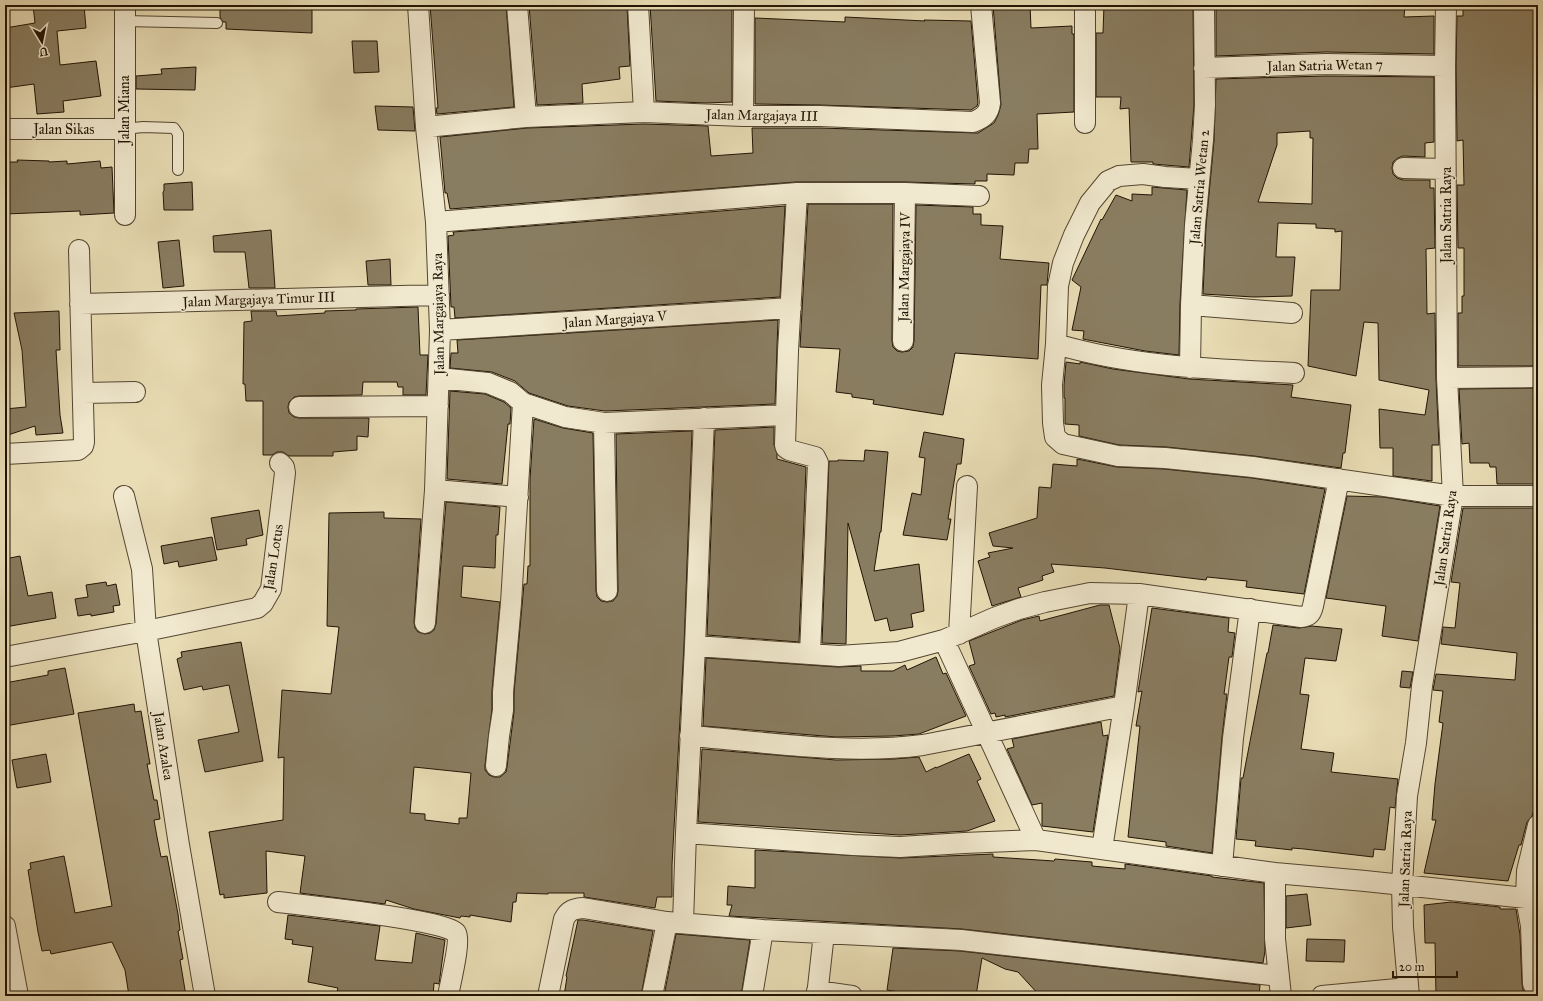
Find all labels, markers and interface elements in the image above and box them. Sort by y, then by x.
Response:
north arrow [22,22,62,62]
text: U [38,44,49,59]
street label: Jalan Satria Wetan 7 [1265,56,1383,76]
street label: Jalan Miana [116,75,134,147]
street label: Jalan Margajaya III [704,106,818,126]
street label: Jalan Sikas [32,121,94,139]
street label: Jalan Satria Wetan 2 [1186,129,1214,247]
street label: Jalan Satria Raya [1438,167,1456,265]
street label: Jalan Margajaya IV [895,211,915,324]
street label: Jalan Margajaya Raya [429,253,449,377]
street label: Jalan Margajaya Timur III [180,288,336,312]
street label: Jalan Margajaya V [561,307,669,333]
street label: Jalan Satria Raya [1430,489,1462,589]
street label: Jalan Lotus [260,523,288,593]
street label: Jalan Azalea [148,709,177,782]
street label: Jalan Satria Raya [1395,810,1417,910]
scale bar [1393,953,1457,979]
text: 20 m [1399,960,1425,974]

